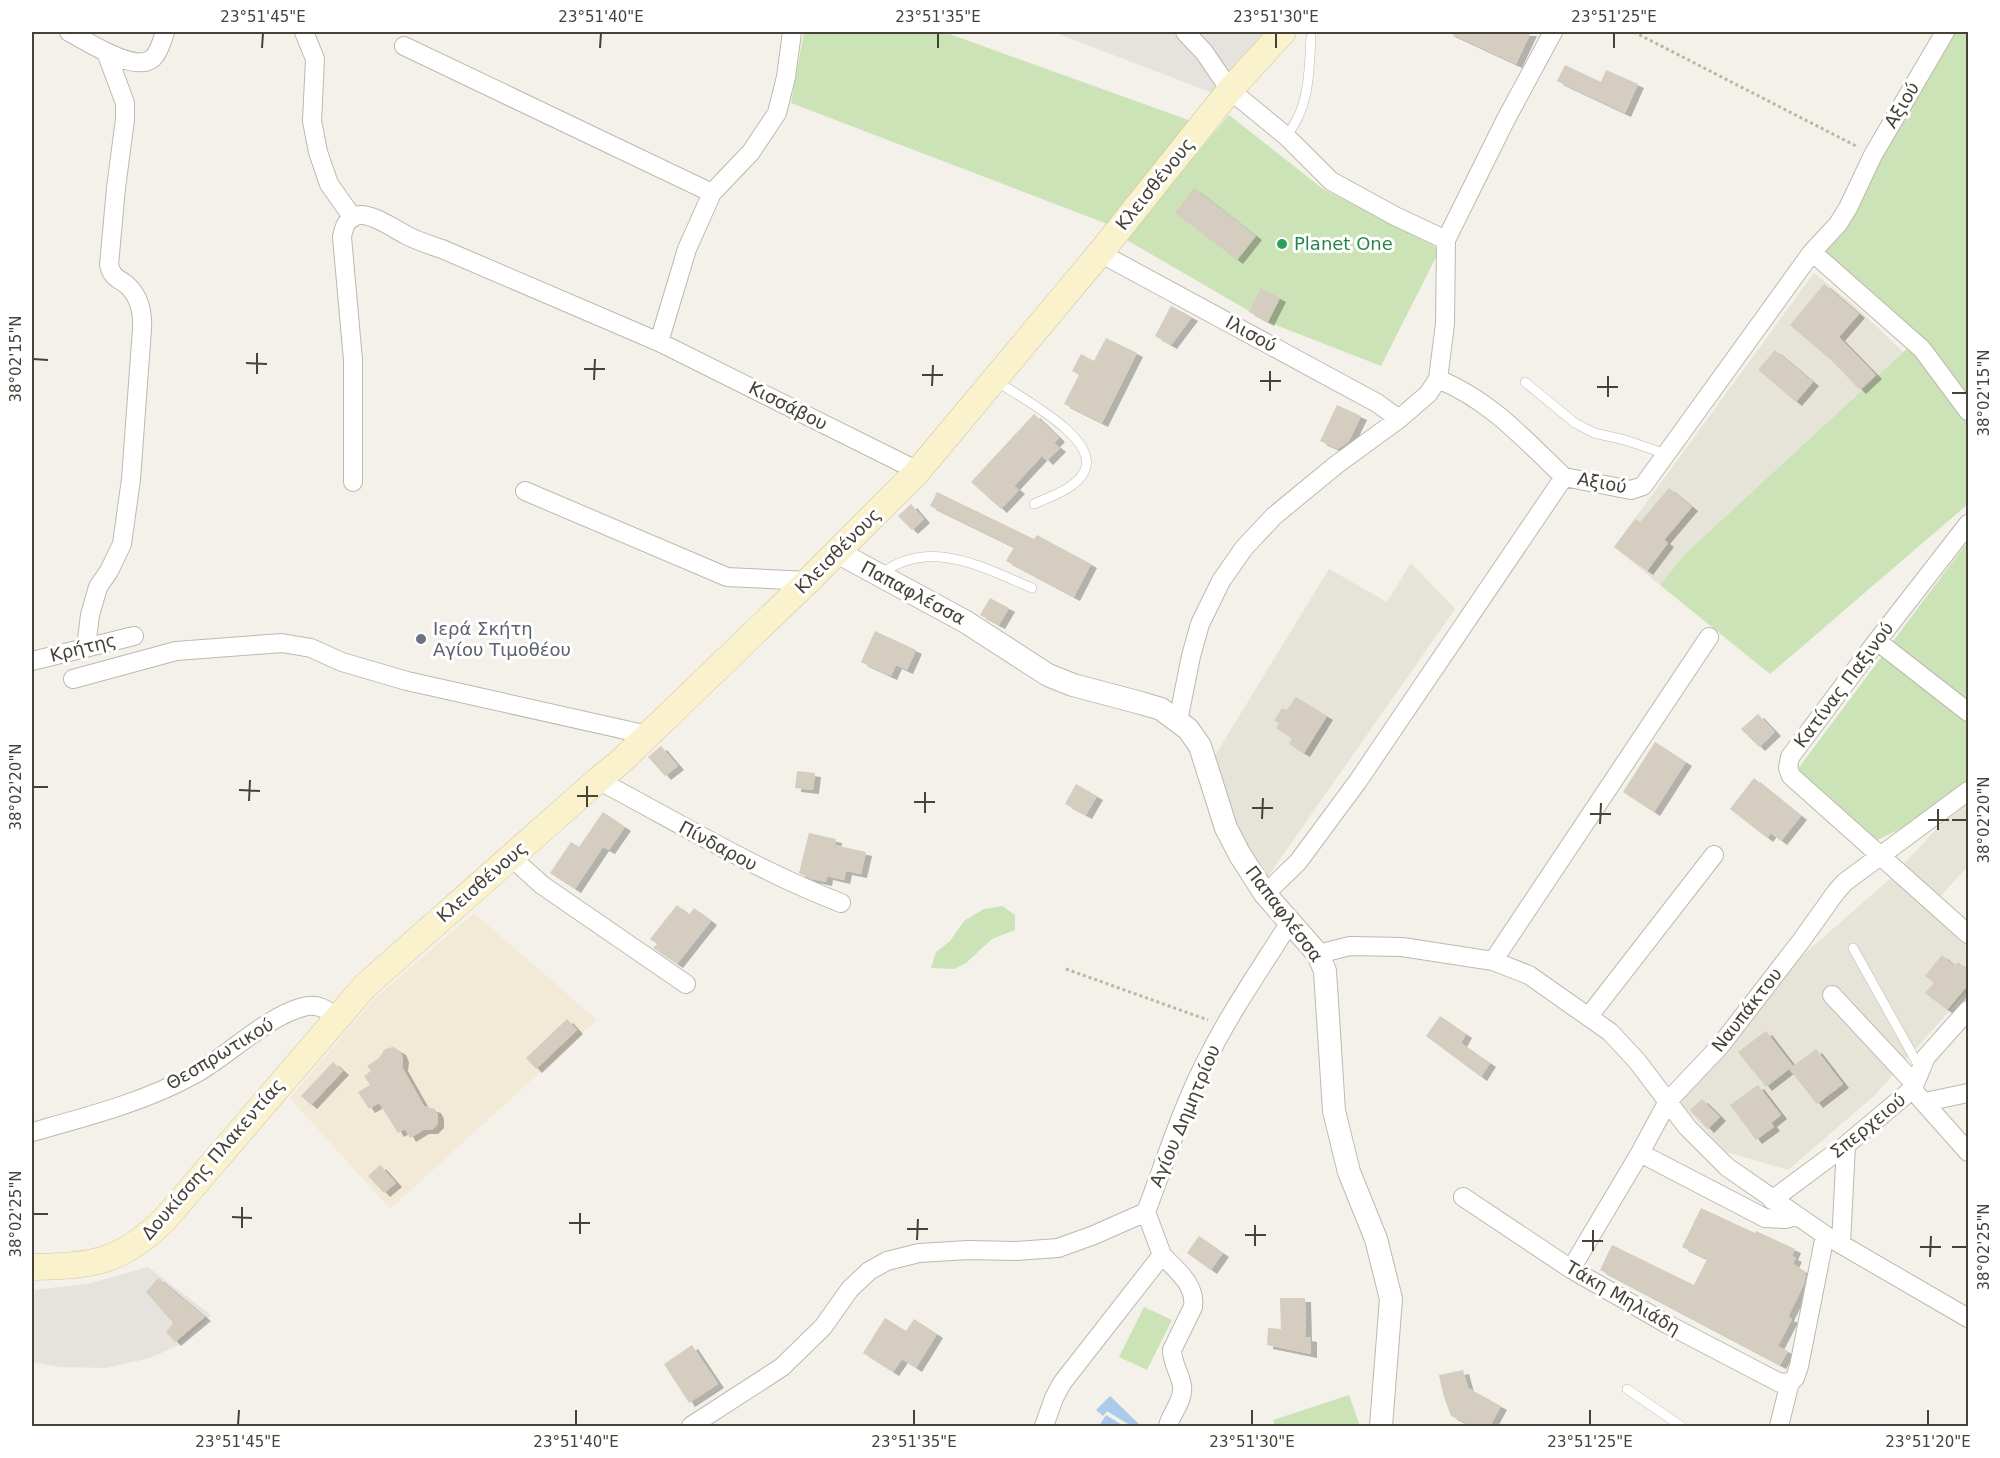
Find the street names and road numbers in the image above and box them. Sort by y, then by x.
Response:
street label: Αξιού [1880,78,1923,132]
street label: Κλεισθένους [1111,133,1198,234]
street label: Ιλισού [1222,311,1280,356]
street label: Κισσάβου [745,377,831,434]
street label: Αξιού [1576,468,1628,497]
street label: Κλεισθένους [790,503,885,598]
street label: Παπαφλέσσα [858,556,969,629]
street label: Κατίνας Παξινού [1790,618,1898,752]
street label: Κρήτης [48,629,118,666]
street label: Πίνδαρου [676,816,761,875]
street label: Κλεισθένους [432,837,531,926]
street label: Παπαφλέσσα [1241,861,1327,966]
street label: Ναυπάκτου [1707,963,1786,1056]
street label: Θεσπρωτικού [162,1013,277,1094]
street label: Αγίου Δημητρίου [1145,1041,1224,1190]
street label: Δουκίσσης Πλακεντίας [137,1074,288,1244]
street label: Σπερχειού [1826,1089,1910,1162]
street label: Τάκη Μηλιάδη [1561,1256,1684,1339]

